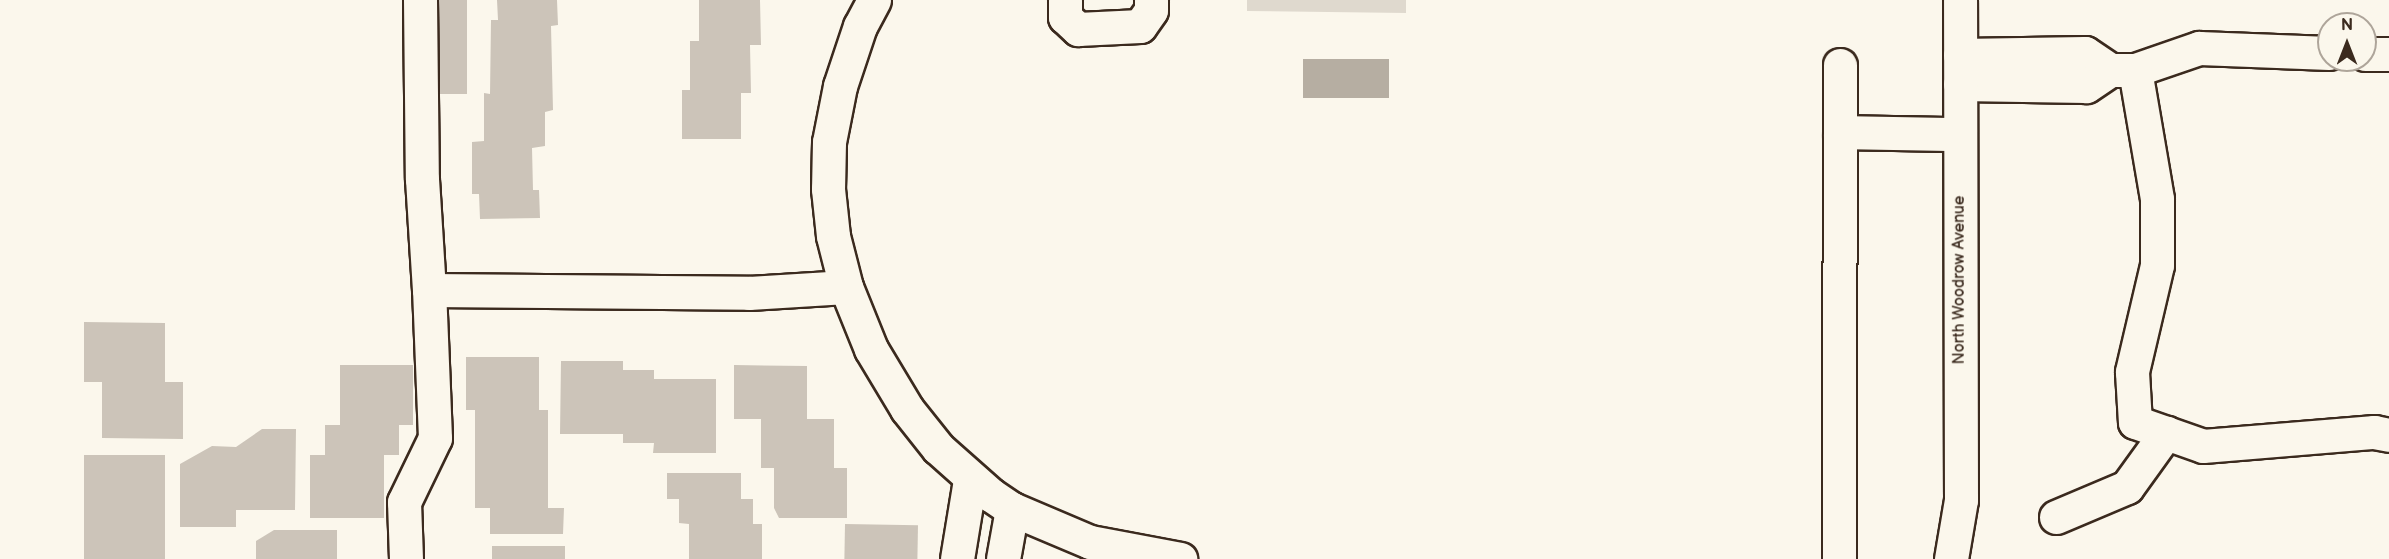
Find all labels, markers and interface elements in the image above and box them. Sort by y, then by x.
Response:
north arrow [2317,12,2377,72]
text: N [2341,16,2353,35]
street label: North Woodrow Avenue [1950,195,1970,365]

